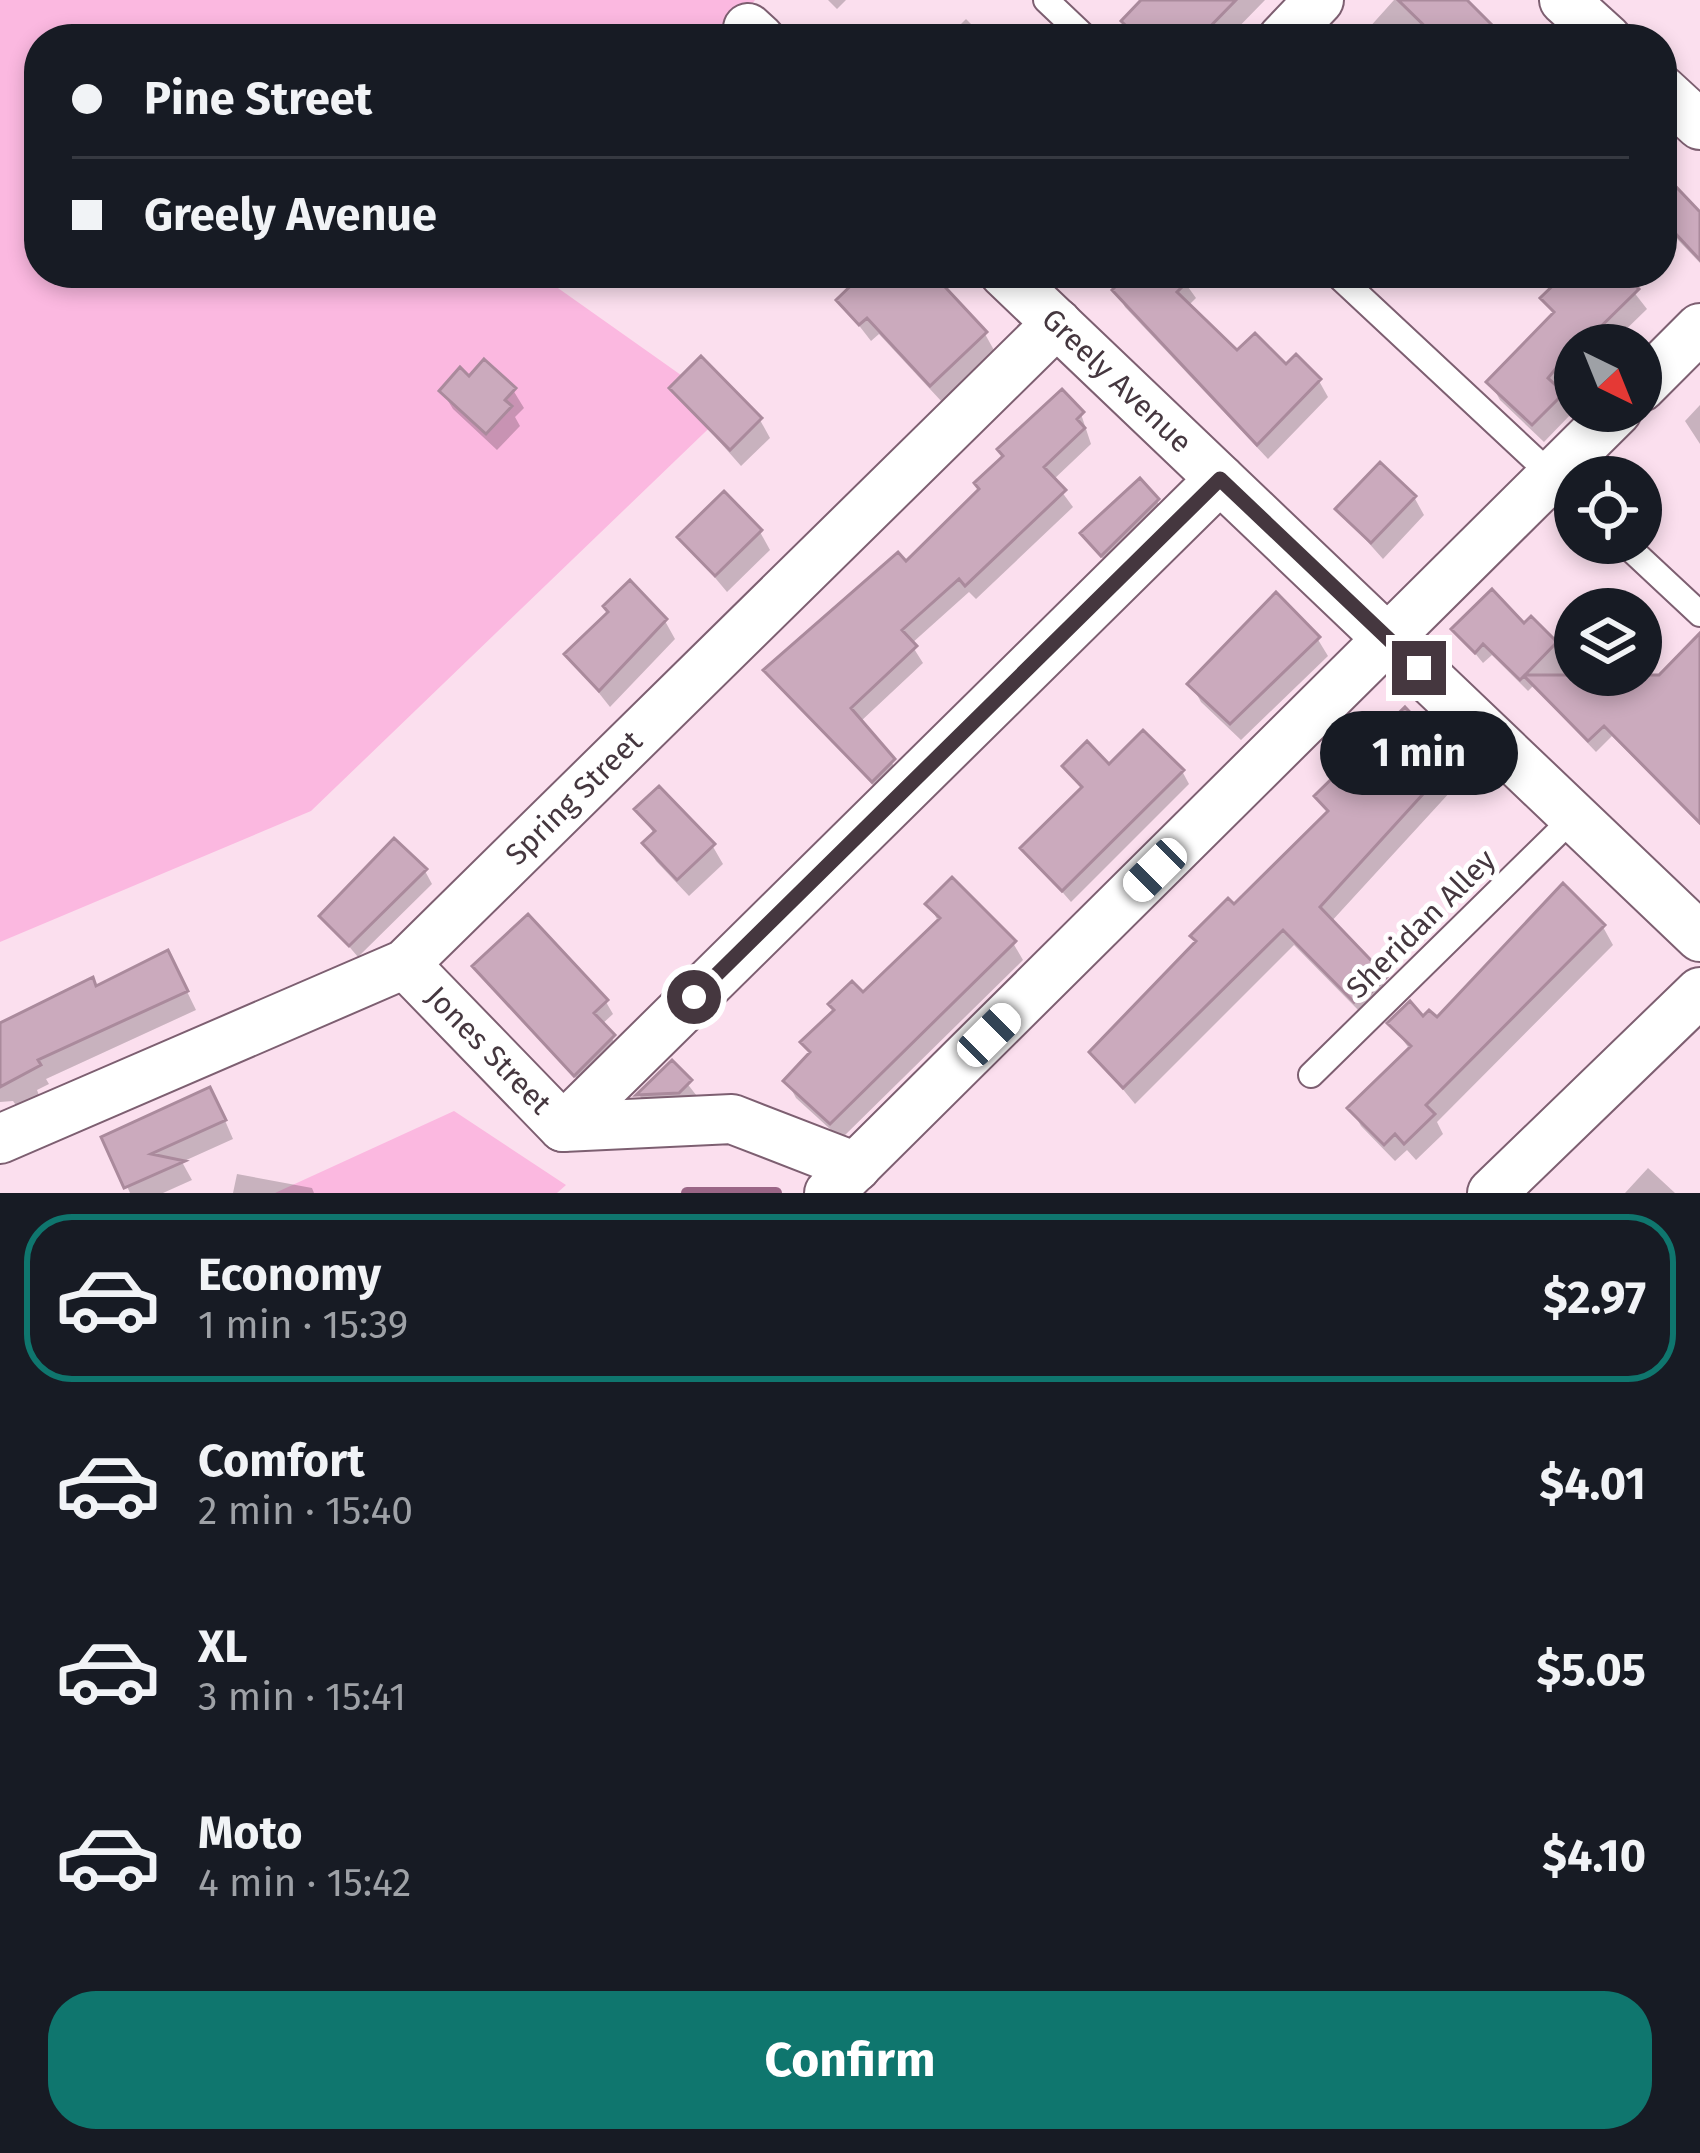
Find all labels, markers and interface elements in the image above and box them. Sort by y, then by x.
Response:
text: Pine Street [144,72,372,126]
text: Greely Avenue [144,188,437,242]
street label: Greely Avenue [1035,301,1199,460]
north arrow [1554,324,1662,432]
map controls [1554,324,1662,696]
button: locate [1554,456,1662,564]
button: layers [1554,588,1662,696]
route end [1392,641,1446,695]
callout: 1 min [1320,710,1518,794]
street label: Spring Street [498,723,650,873]
text: 1 min [1372,730,1466,776]
car [1117,832,1193,908]
street label: Sheridan Alley [1339,842,1503,1006]
route start [667,970,721,1024]
street label: Jones Street [419,979,559,1122]
car [951,997,1027,1073]
icon: car [54,1244,162,1352]
text: Economy [198,1248,381,1302]
text: $2.97 [1543,1271,1646,1325]
text: 1 min · 15:39 [198,1302,408,1348]
icon: car [54,1430,162,1538]
text: Comfort [198,1434,365,1488]
text: $4.01 [1539,1457,1646,1511]
text: 2 min · 15:40 [198,1488,413,1534]
icon: car [54,1616,162,1724]
text: XL [198,1620,247,1674]
text: $5.05 [1537,1643,1646,1697]
text: 3 min · 15:41 [198,1674,406,1720]
icon: car [54,1802,162,1910]
text: Moto [198,1806,303,1860]
text: $4.10 [1542,1829,1646,1883]
text: 4 min · 15:42 [198,1860,411,1906]
button: Confirm [48,1991,1652,2129]

